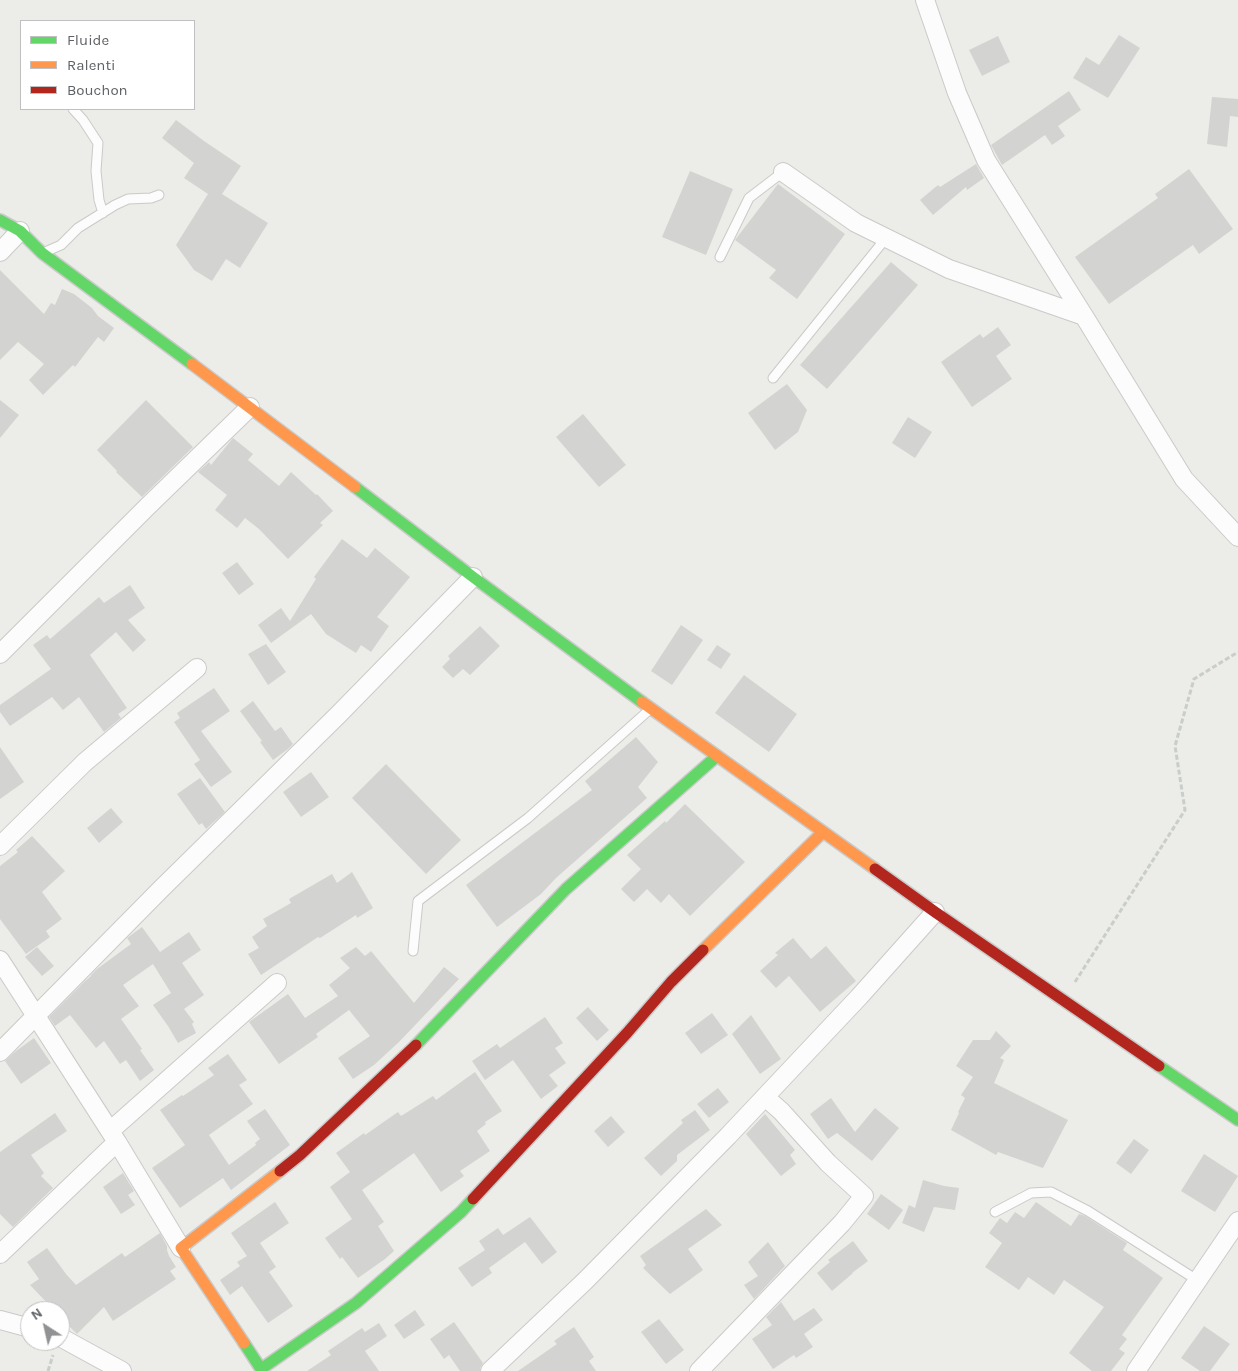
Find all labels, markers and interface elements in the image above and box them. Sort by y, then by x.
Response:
legend [20,20,195,110]
text: Fluide [67,31,109,49]
text: Ralenti [67,56,116,74]
text: Bouchon [67,81,128,99]
north arrow [20,1301,70,1351]
text: N [28,1304,46,1324]

